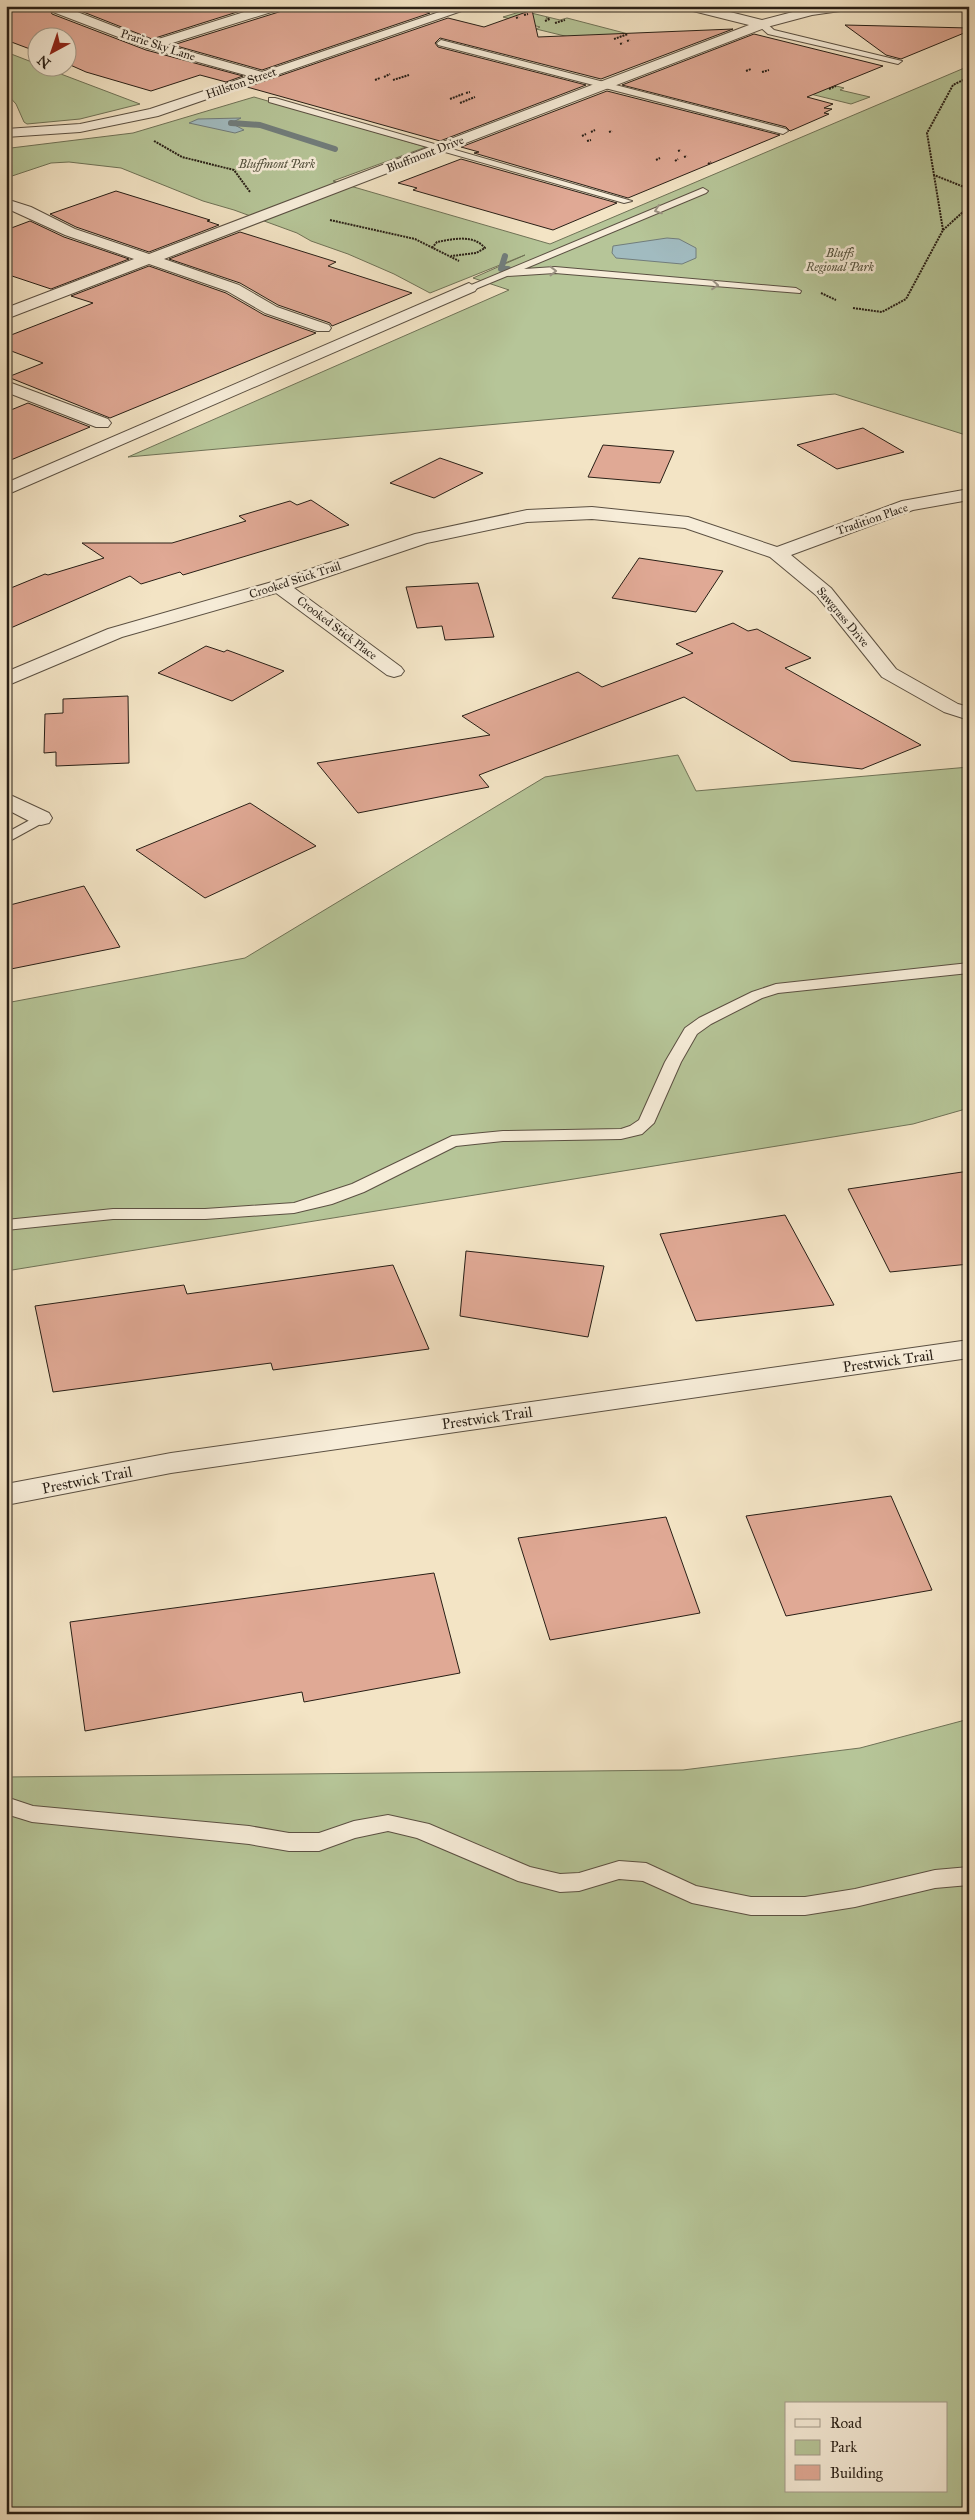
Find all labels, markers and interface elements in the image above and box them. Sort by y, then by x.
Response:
street label: Prarie Sky Lane [119,26,197,64]
north arrow [28,28,78,78]
text: N [34,51,54,72]
street label: Hillston Street [204,64,279,102]
street label: Bluffmont Drive [384,133,466,175]
park label: Bluffmont Park [238,157,316,172]
one-way arrow [655,204,663,214]
park label: Bluffs Regional Park [805,246,875,274]
one-way arrow [550,266,557,276]
one-way arrow [711,279,719,290]
street label: Tradition Place [834,500,910,538]
street label: Crooked Stick Trail [247,558,343,601]
street label: Sawgrass Drive [813,584,872,650]
street label: Crooked Stick Place [294,593,380,663]
street label: Prestwick Trail [841,1346,935,1376]
street label: Prestwick Trail [440,1403,534,1433]
street label: Prestwick Trail [40,1462,135,1498]
legend [785,2402,948,2492]
text: Road [830,2414,862,2432]
text: Park [830,2438,857,2456]
text: Building [830,2464,884,2482]

